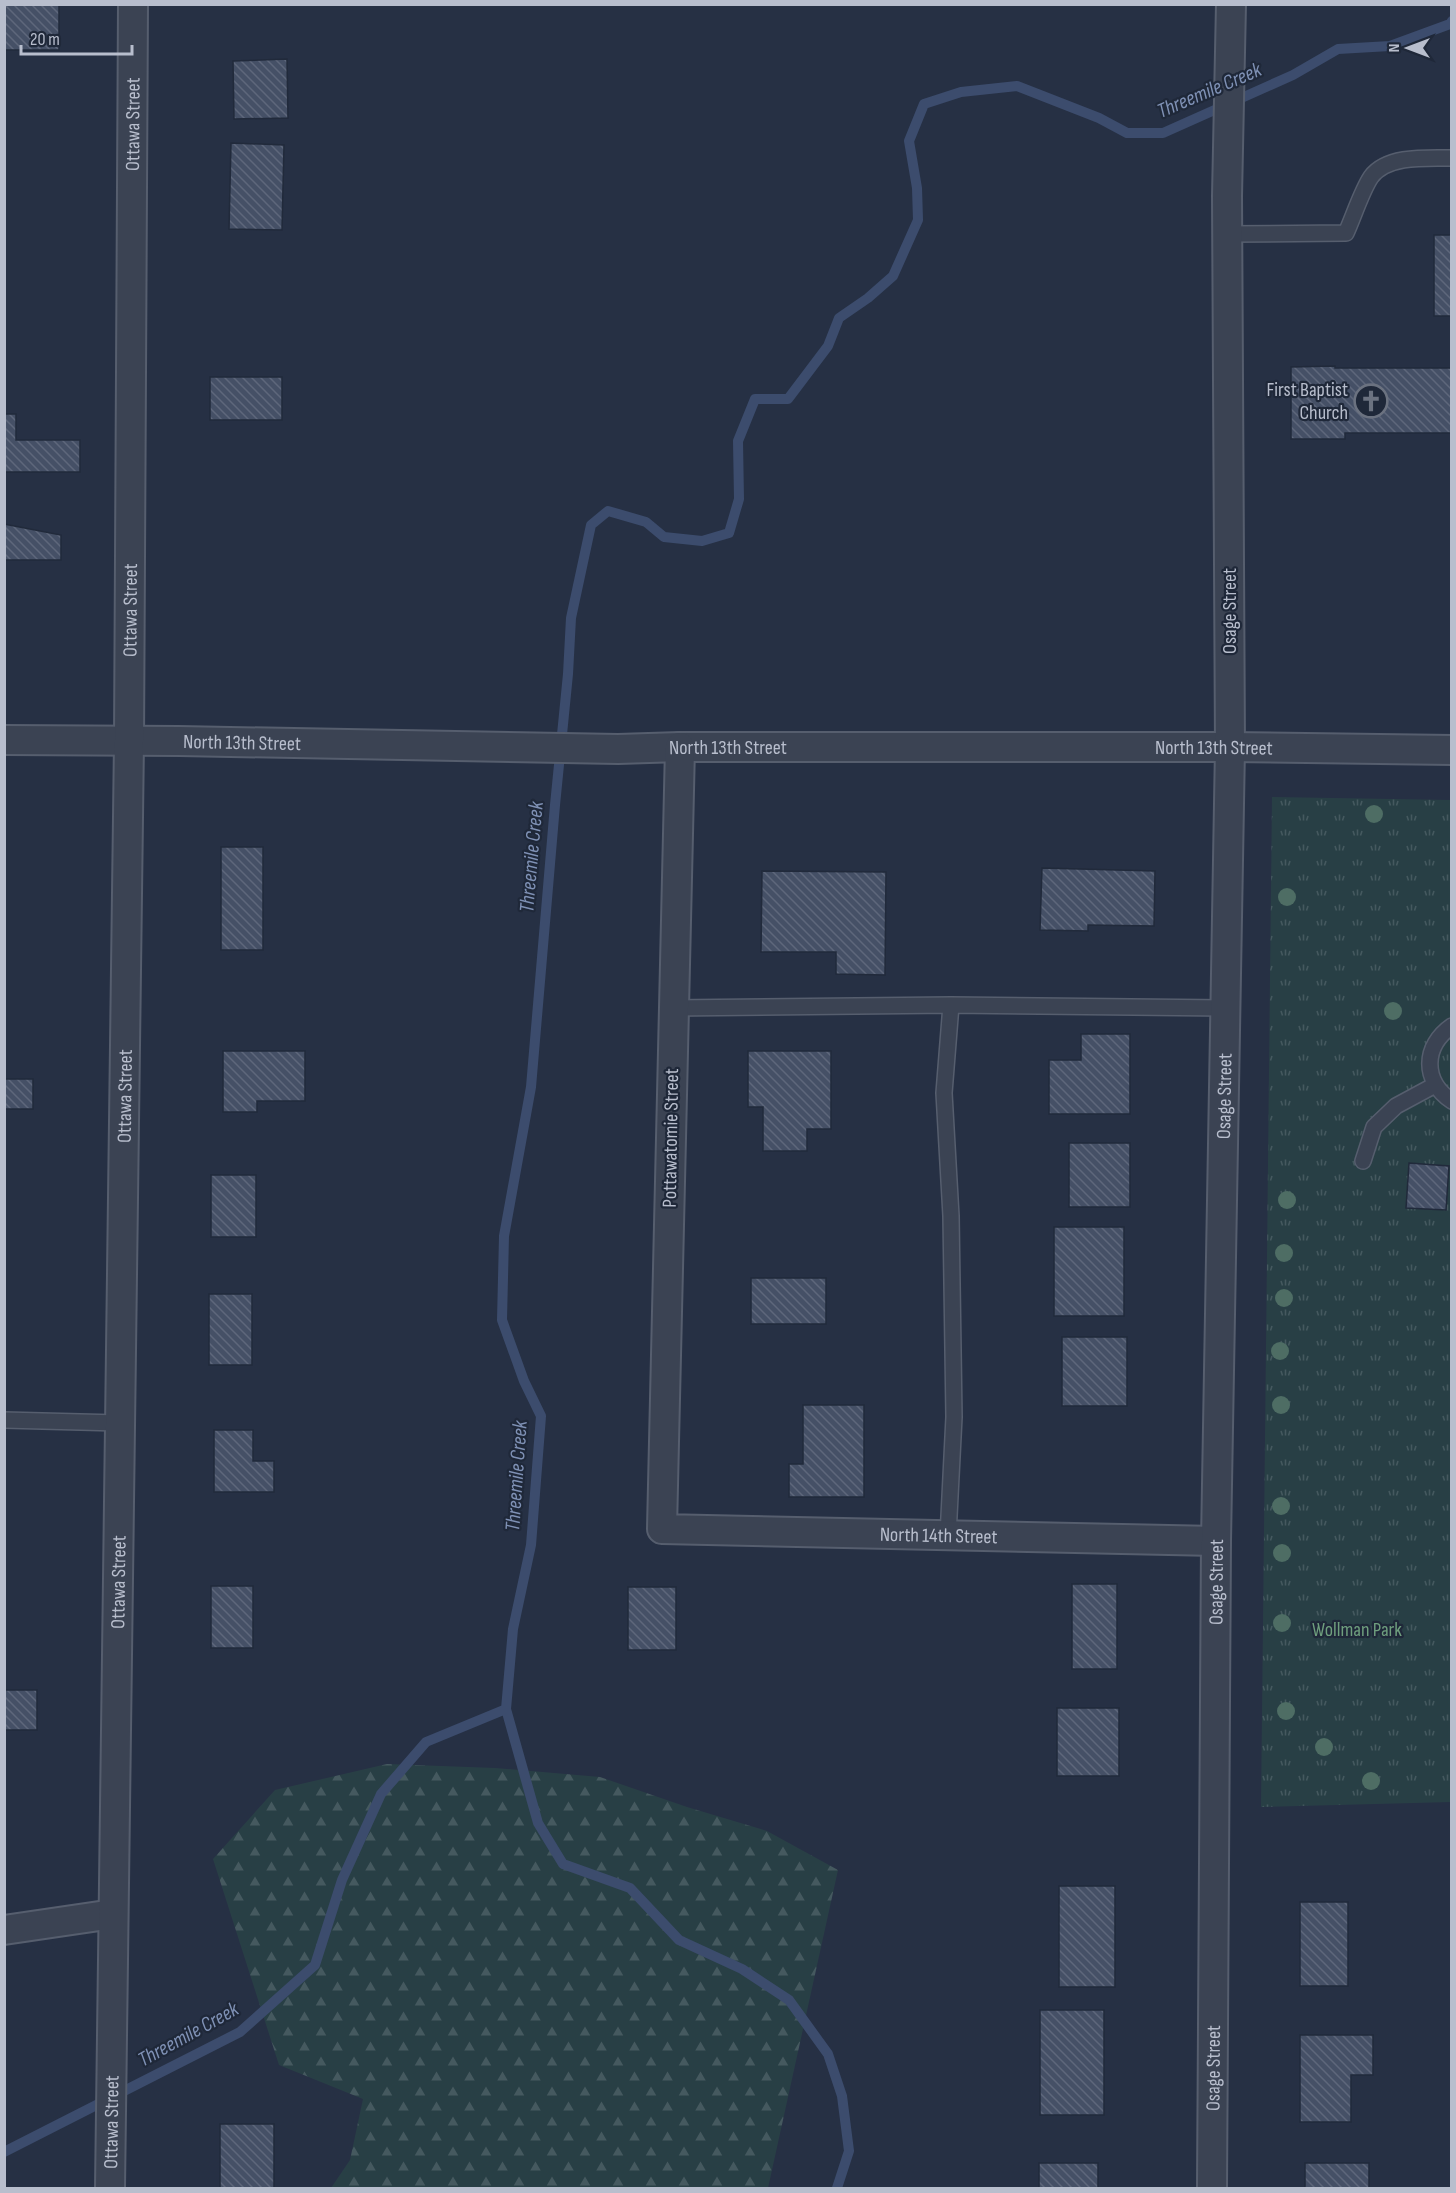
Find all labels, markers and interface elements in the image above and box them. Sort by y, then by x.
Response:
scale bar [21,18,132,56]
north arrow [1378,18,1438,78]
text: 20 m [30,29,60,50]
text: N [1385,44,1404,52]
water label: Threemile Creek [1153,57,1266,124]
street label: Ottawa Street [121,77,146,171]
place label: First Baptist Church [1266,378,1348,425]
church icon: First Baptist Church [1353,383,1389,419]
street label: Ottawa Street [118,563,143,657]
street label: Osage Street [1218,568,1242,654]
street label: North 13th Street [183,730,301,756]
street label: North 13th Street [669,736,787,760]
street label: North 13th Street [1155,736,1273,761]
water label: Threemile Creek [514,800,549,913]
street label: Ottawa Street [113,1049,138,1143]
street label: Osage Street [1212,1053,1238,1139]
street label: Pottawatomie Street [658,1068,684,1208]
water label: Threemile Creek [500,1419,533,1532]
street label: North 14th Street [880,1523,998,1549]
street label: Ottawa Street [106,1535,132,1629]
street label: Osage Street [1204,1539,1229,1625]
park label: Wollman Park [1312,1618,1402,1642]
water label: Threemile Creek [134,1996,244,2072]
street label: Osage Street [1201,2025,1226,2111]
street label: Ottawa Street [99,2075,124,2169]

